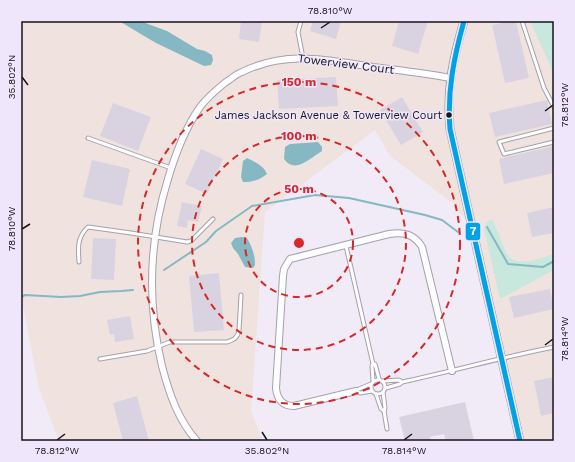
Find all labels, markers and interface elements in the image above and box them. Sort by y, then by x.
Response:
text: 78.810°W [308,5,353,16]
street label: Towerview Court [297,51,395,77]
text: 35.802°N [6,55,17,99]
text: 150 m [282,75,316,89]
text: 78.812°W [559,82,570,127]
place label: James Jackson Avenue & Towerview Court [215,109,442,122]
marker: James Jackson Avenue & Towerview Court [444,110,454,120]
text: 100 m [281,129,317,143]
text: 50 m [284,182,314,196]
text: 78.810°W [6,206,17,251]
line badge: 7 [465,222,481,241]
text: 7 [470,225,477,238]
centre of rings [292,236,306,250]
text: 78.814°W [559,316,570,361]
text: 78.812°W [35,445,80,456]
text: 35.802°N [245,445,289,456]
text: 78.814°W [382,445,427,456]

